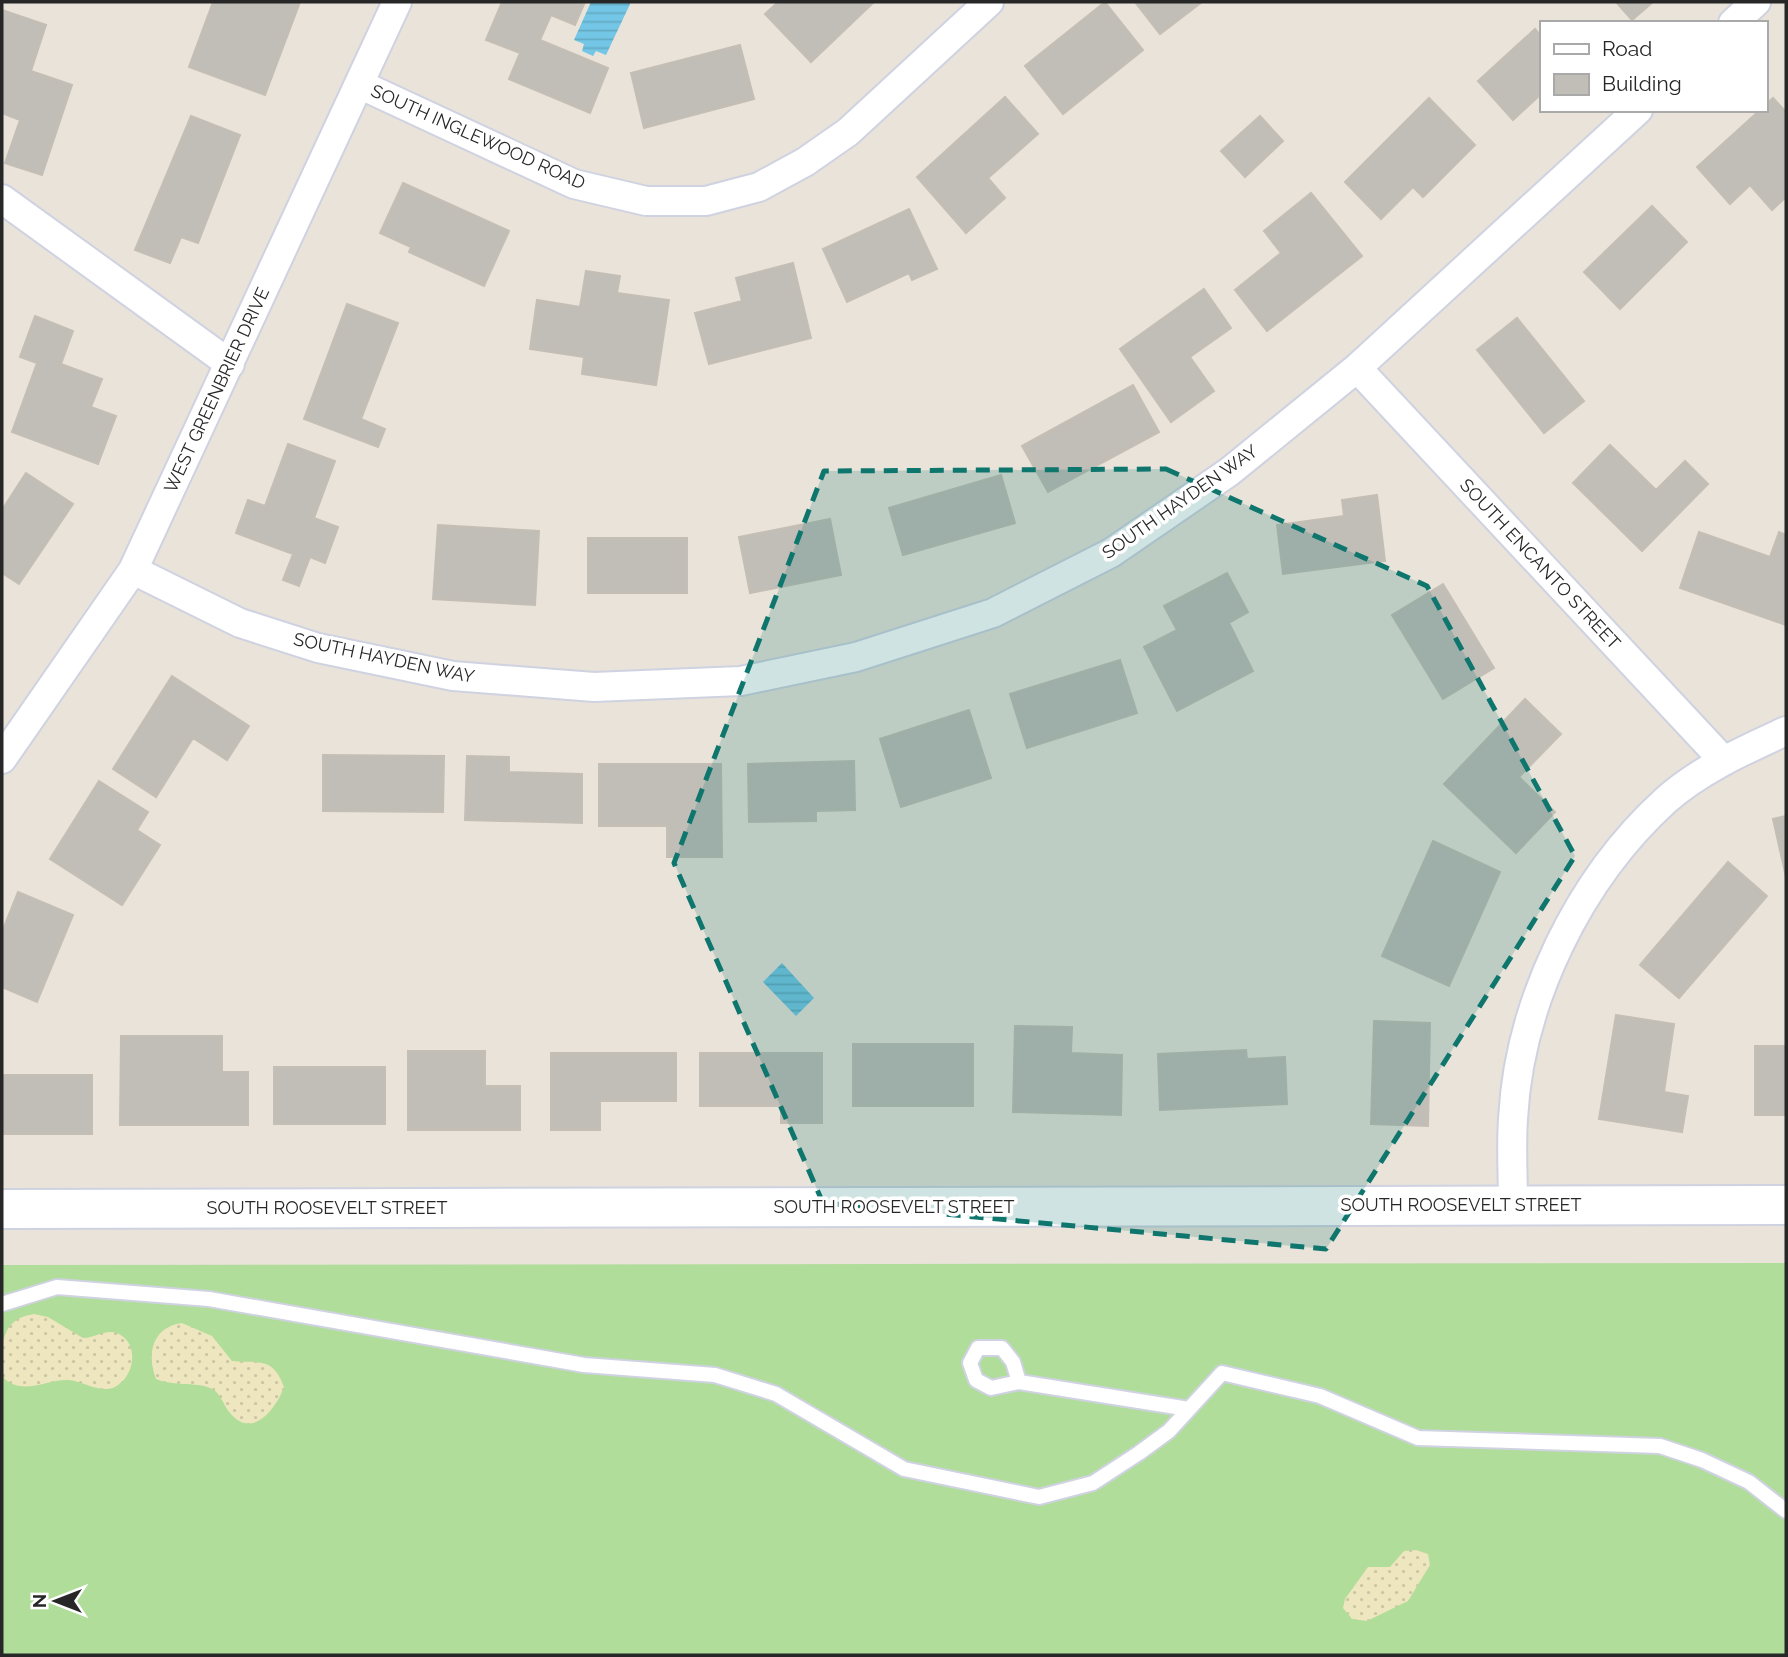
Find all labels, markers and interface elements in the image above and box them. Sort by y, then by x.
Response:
legend [1540,21,1767,112]
text: Road [1602,36,1652,61]
text: Building [1602,71,1682,96]
street label: SOUTH INGLEWOOD ROAD [368,80,589,193]
street label: WEST GREENBRIER DRIVE [160,284,273,496]
street label: SOUTH HAYDEN WAY [1098,440,1262,563]
street label: SOUTH ENCANTO STREET [1456,474,1625,653]
street label: SOUTH HAYDEN WAY [292,628,477,687]
street label: SOUTH ROOSEVELT STREET [1341,1194,1581,1215]
street label: SOUTH ROOSEVELT STREET [774,1196,1014,1217]
street label: SOUTH ROOSEVELT STREET [207,1197,447,1218]
north arrow [21,1566,91,1636]
text: N [28,1594,50,1608]

